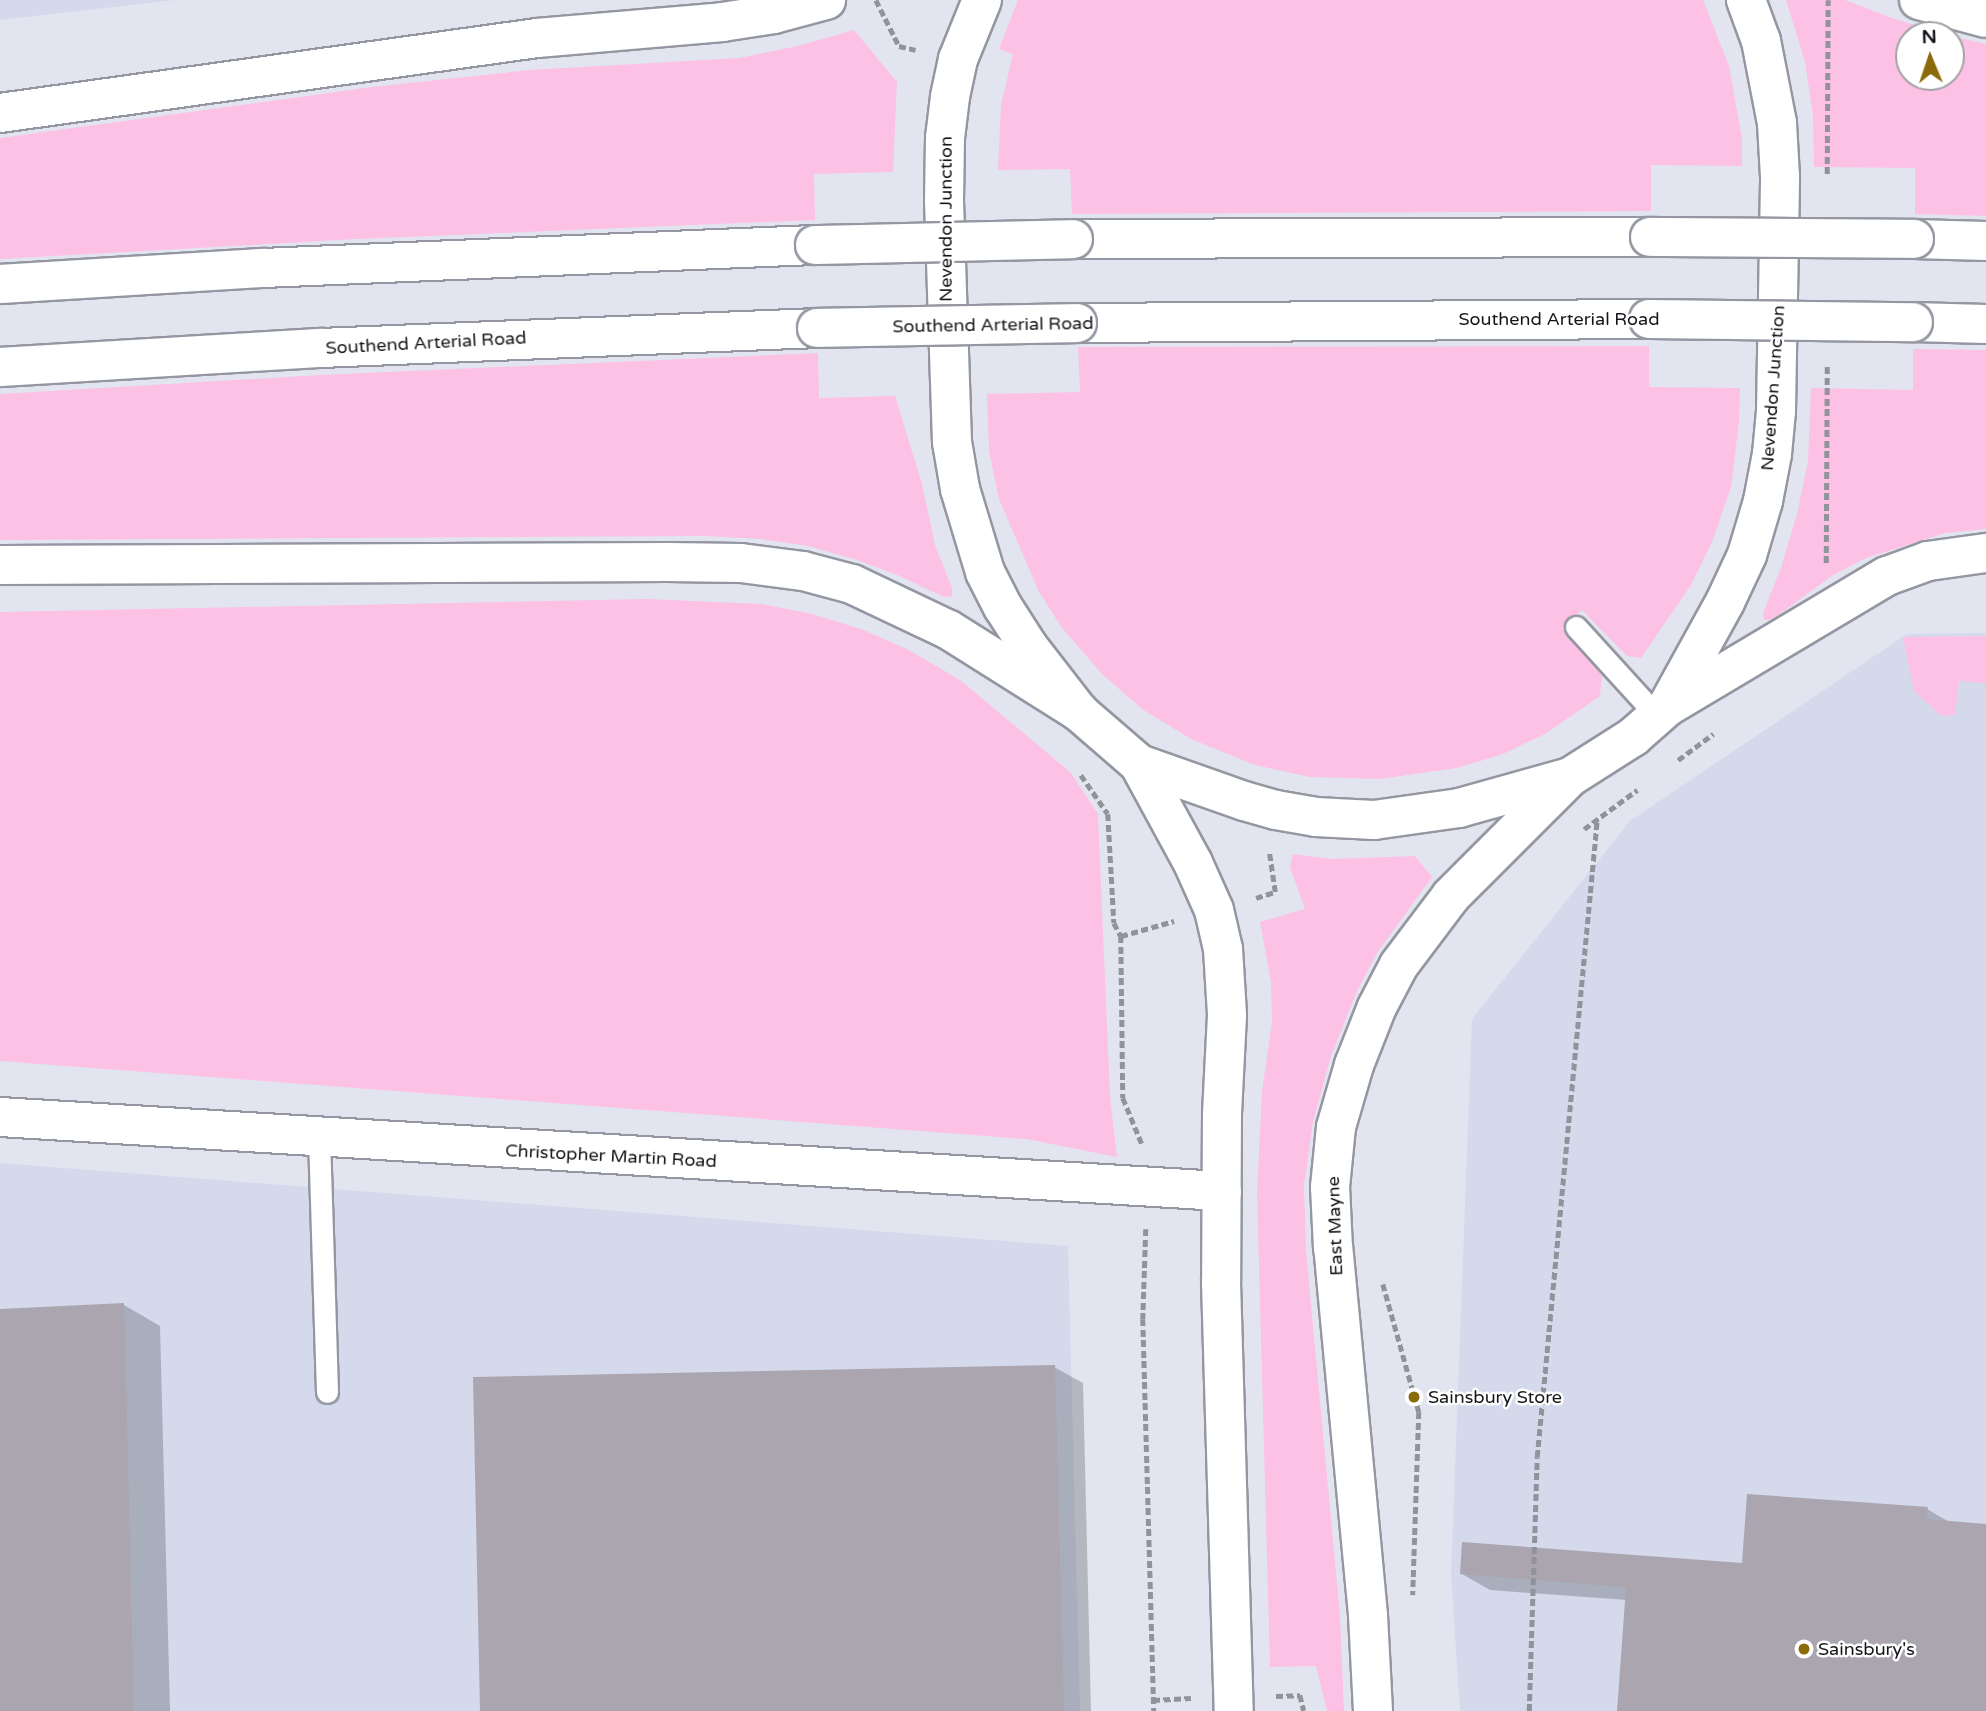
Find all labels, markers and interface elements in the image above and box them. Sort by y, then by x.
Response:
north arrow [1895,21,1965,91]
text: N [1921,26,1937,48]
street label: Nevendon Junction [935,136,957,302]
street label: Nevendon Junction [1756,304,1790,472]
street label: Southend Arterial Road [1458,308,1660,330]
street label: Southend Arterial Road [892,312,1094,338]
street label: Southend Arterial Road [325,327,527,359]
street label: Christopher Martin Road [505,1140,717,1172]
street label: East Mayne [1322,1176,1348,1276]
place label: Sainsbury Store [1428,1386,1562,1408]
marker: Sainsbury Store [1406,1389,1422,1405]
place label: Sainsbury's [1818,1638,1915,1660]
marker: Sainsbury's [1796,1641,1812,1657]

